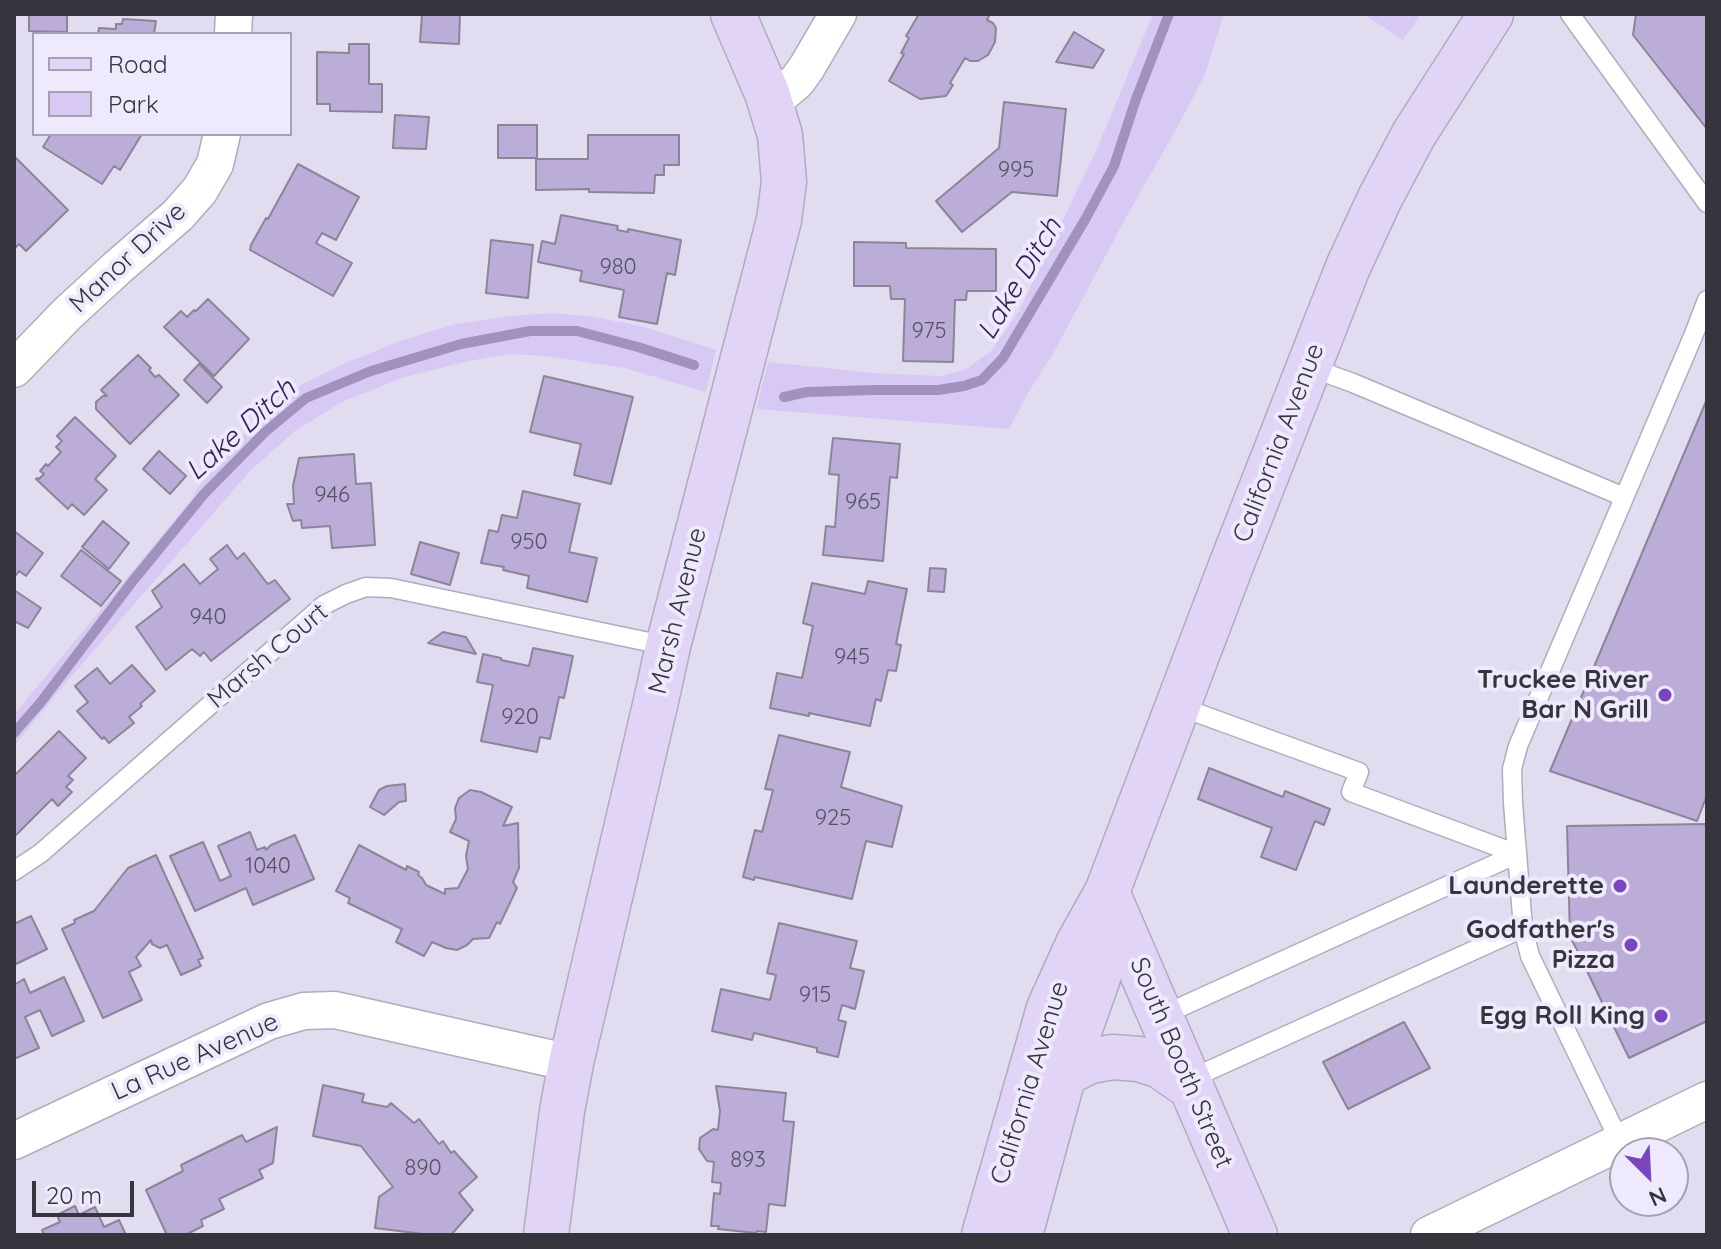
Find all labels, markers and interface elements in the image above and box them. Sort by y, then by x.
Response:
legend [32,32,292,136]
text: Road [108,49,168,79]
text: Park [108,89,159,119]
house number: 995 [998,157,1034,183]
street label: Manor Drive [63,196,193,320]
water label: Lake Ditch [971,212,1069,346]
house number: 980 [599,254,637,280]
house number: 975 [912,318,946,344]
street label: California Avenue [1227,339,1331,547]
water label: Lake Ditch [179,372,303,488]
house number: 946 [314,482,350,508]
house number: 965 [845,489,881,515]
street label: Marsh Avenue [642,525,714,697]
house number: 950 [510,529,548,555]
street label: Marsh Court [201,597,335,715]
house number: 940 [190,604,226,630]
house number: 945 [834,644,870,670]
place label: Truckee River Bar N Grill [1477,664,1649,726]
marker: Truckee River Bar N Grill [1656,686,1674,704]
house number: 920 [501,704,539,730]
house number: 925 [815,805,851,831]
house number: 1040 [245,853,291,879]
place label: Launderette [1448,870,1604,902]
marker: Launderette [1611,877,1629,895]
place label: Godfather's Pizza [1466,914,1615,976]
marker: Godfather's Pizza [1622,936,1640,954]
street label: South Booth Street [1123,953,1239,1173]
street label: California Avenue [984,978,1076,1188]
house number: 915 [799,982,831,1008]
place label: Egg Roll King [1479,1000,1645,1032]
street label: La Rue Avenue [107,1006,283,1108]
marker: Egg Roll King [1652,1007,1670,1025]
north arrow [1609,1137,1689,1217]
house number: 893 [730,1147,766,1173]
house number: 890 [404,1155,442,1181]
scale bar [36,1165,138,1215]
text: 20 m [46,1180,102,1210]
text: N [1645,1181,1671,1213]

